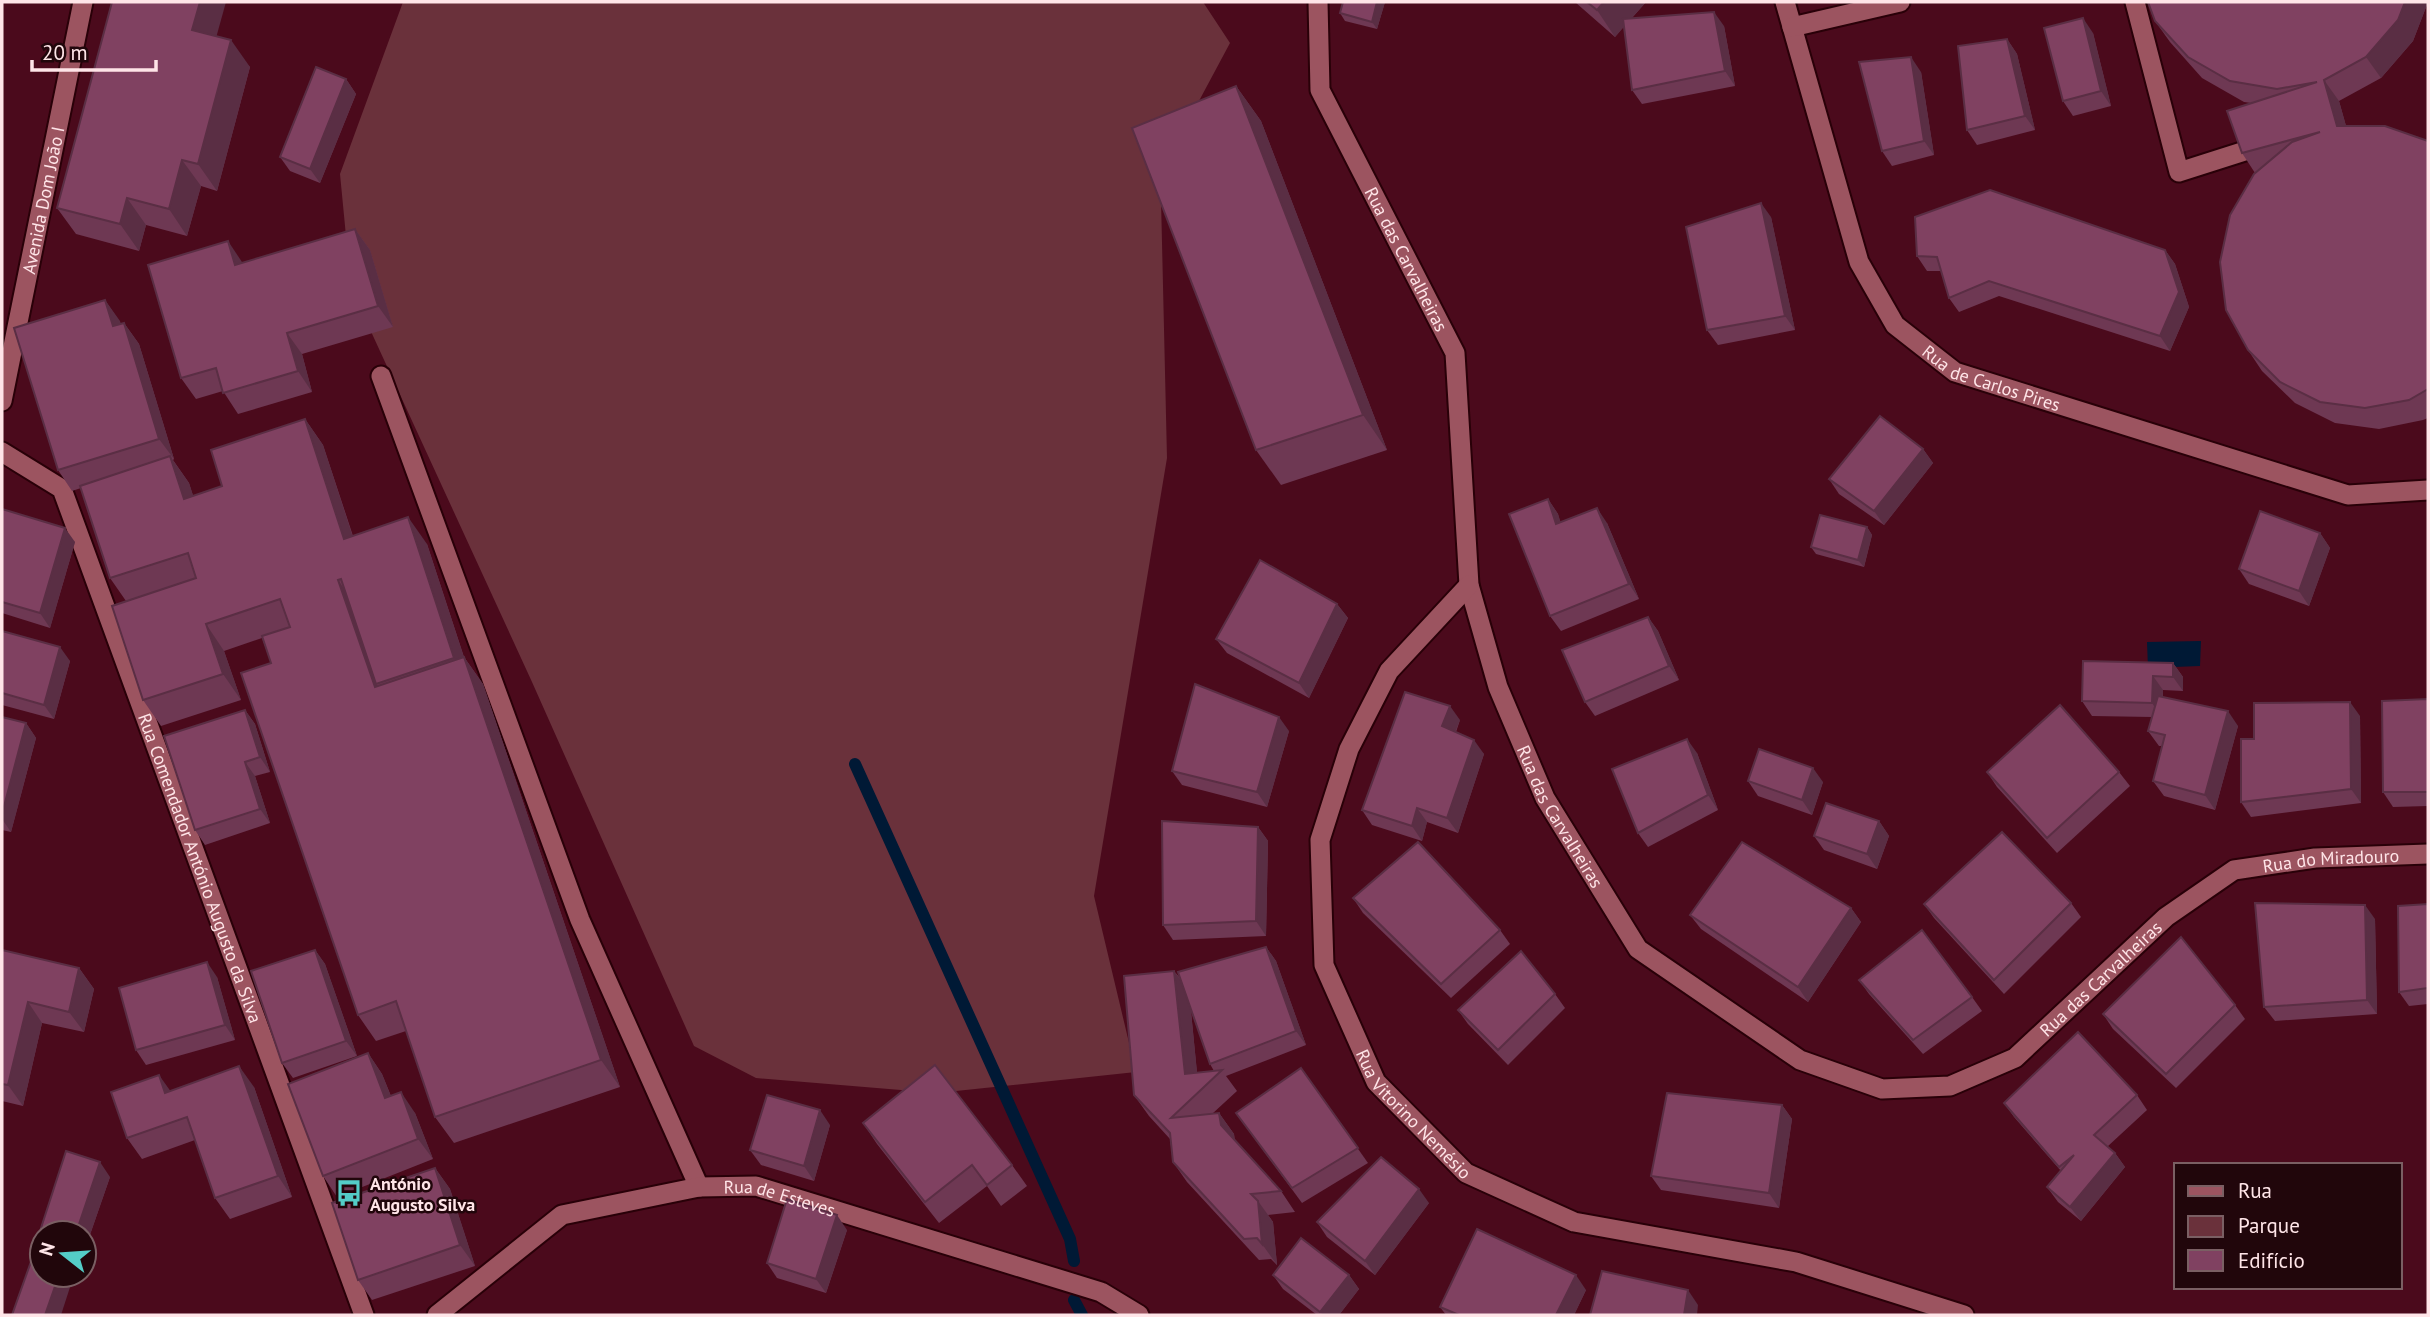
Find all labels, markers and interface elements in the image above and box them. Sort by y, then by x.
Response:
scale bar [32,28,156,72]
text: 20 m [42,39,88,66]
street label: Avenida Dom João I [17,124,69,276]
street label: Rua das Carvalheiras [1360,183,1453,335]
street label: Rua de Carlos Pires [1918,340,2063,416]
street label: Rua Comendador António Augusto da Silva [133,710,268,1026]
street label: Rua das Carvalheiras [1512,742,1609,892]
street label: Rua do Miradouro [2261,844,2400,877]
street label: Rua das Carvalheiras [2034,915,2166,1041]
street label: Rua Vitorino Nemésio [1351,1045,1477,1184]
legend [2174,1163,2402,1289]
place label: António Augusto Silva [370,1172,475,1216]
street label: Rua de Esteves [724,1174,838,1221]
text: Rua [2238,1177,2272,1204]
bus stop icon: António Augusto Silva [334,1178,364,1208]
text: Parque [2238,1212,2300,1239]
north arrow [28,1219,98,1289]
text: N [33,1240,60,1259]
text: Edifício [2238,1247,2305,1274]

